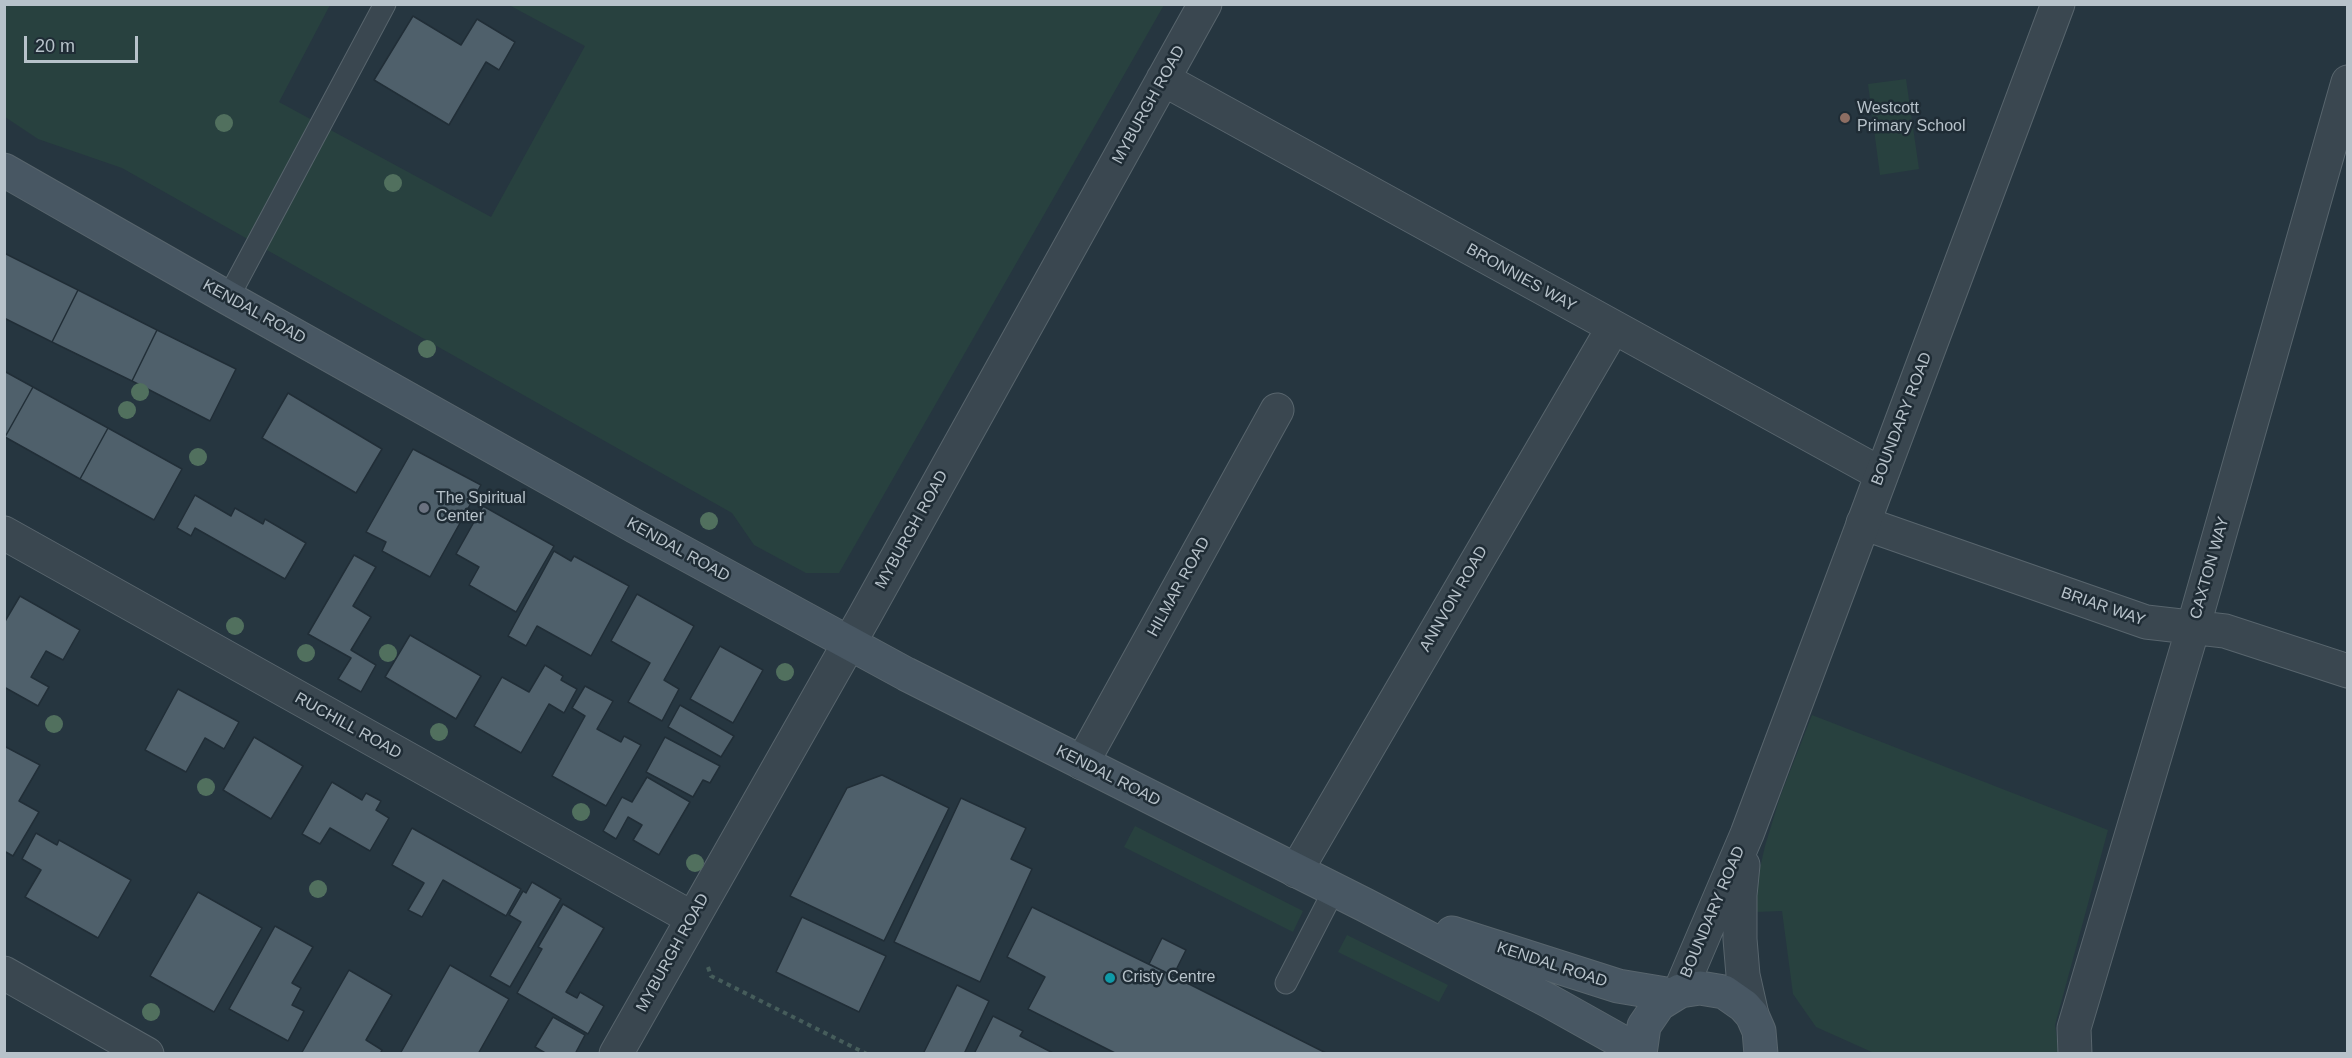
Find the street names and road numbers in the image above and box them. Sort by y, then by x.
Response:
street label: MYBURGH ROAD [1108,42,1190,168]
street label: BRONNIES WAY [1463,240,1579,316]
street label: KENDAL ROAD [199,276,309,348]
street label: BOUNDARY ROAD [1868,350,1936,488]
street label: MYBURGH ROAD [871,467,953,593]
street label: KENDAL ROAD [623,514,733,586]
street label: CAXTON WAY [2186,515,2234,621]
street label: HILMAR ROAD [1144,534,1214,640]
street label: ANNVON ROAD [1416,543,1492,655]
street label: BRIAR WAY [2058,584,2148,630]
street label: RUCHILL ROAD [291,689,405,763]
street label: KENDAL ROAD [1053,741,1163,811]
street label: BOUNDARY ROAD [1677,843,1749,981]
street label: MYBURGH ROAD [632,890,714,1016]
street label: KENDAL ROAD [1494,938,1610,992]

